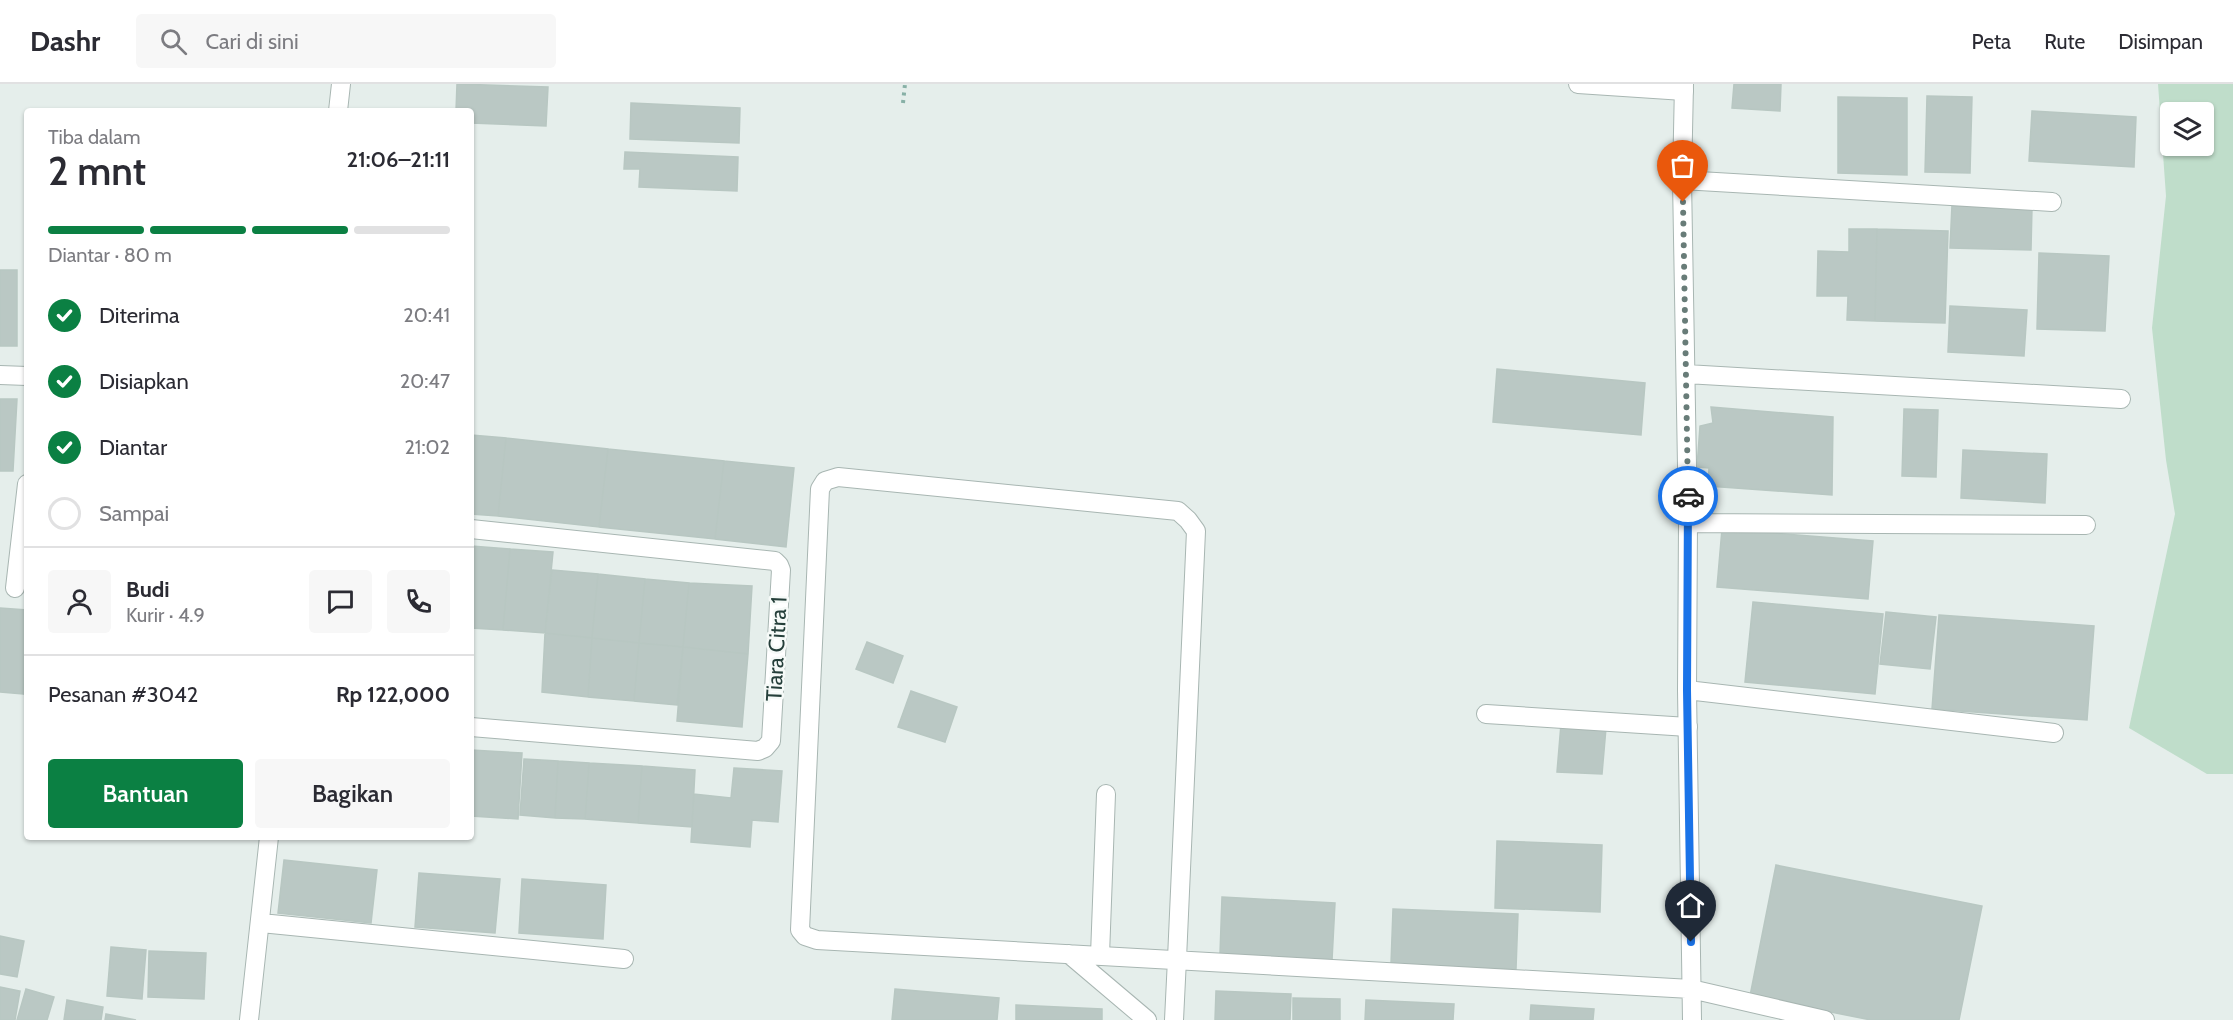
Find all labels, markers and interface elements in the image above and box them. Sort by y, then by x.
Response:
search box [136,14,556,68]
text: Dashr [30,24,100,58]
icon: search [157,25,190,58]
text: Cari di sini [205,28,299,55]
text: Peta [1972,29,2011,54]
text: Rute [2044,29,2085,54]
text: Disimpan [2118,29,2203,54]
map controls [2160,102,2214,156]
button: layers [2160,102,2214,156]
text: Tiba dalam [48,125,140,149]
pin [1657,140,1708,202]
text: 21:06–21:11 [346,146,450,173]
text: 2 mnt [48,147,146,195]
icon: bag [1666,149,1699,182]
text: Diantar · 80 m [48,243,172,267]
icon: check [48,299,81,332]
text: Diterima [99,302,180,329]
text: 20:41 [403,303,450,327]
icon: check [48,365,81,398]
text: Disiapkan [99,368,189,395]
text: 20:47 [400,369,450,393]
icon: check [48,431,81,464]
text: Diantar [99,434,167,461]
text: 21:02 [404,435,450,459]
courier [1658,466,1718,526]
icon: car [1672,480,1705,513]
text: Sampai [99,500,169,527]
button: person [48,570,111,633]
button: chat [309,570,372,633]
button: phone [387,570,450,633]
text: Budi [126,576,170,603]
street label: Tiara Citra 1 [760,596,793,702]
text: Kurir · 4.9 [126,603,205,627]
text: Pesanan #3042 [48,681,198,708]
text: Rp 122,000 [336,681,450,708]
button: Bantuan [48,759,243,828]
button: Bagikan [255,759,450,828]
pin [1665,880,1716,942]
icon: home [1674,889,1707,922]

